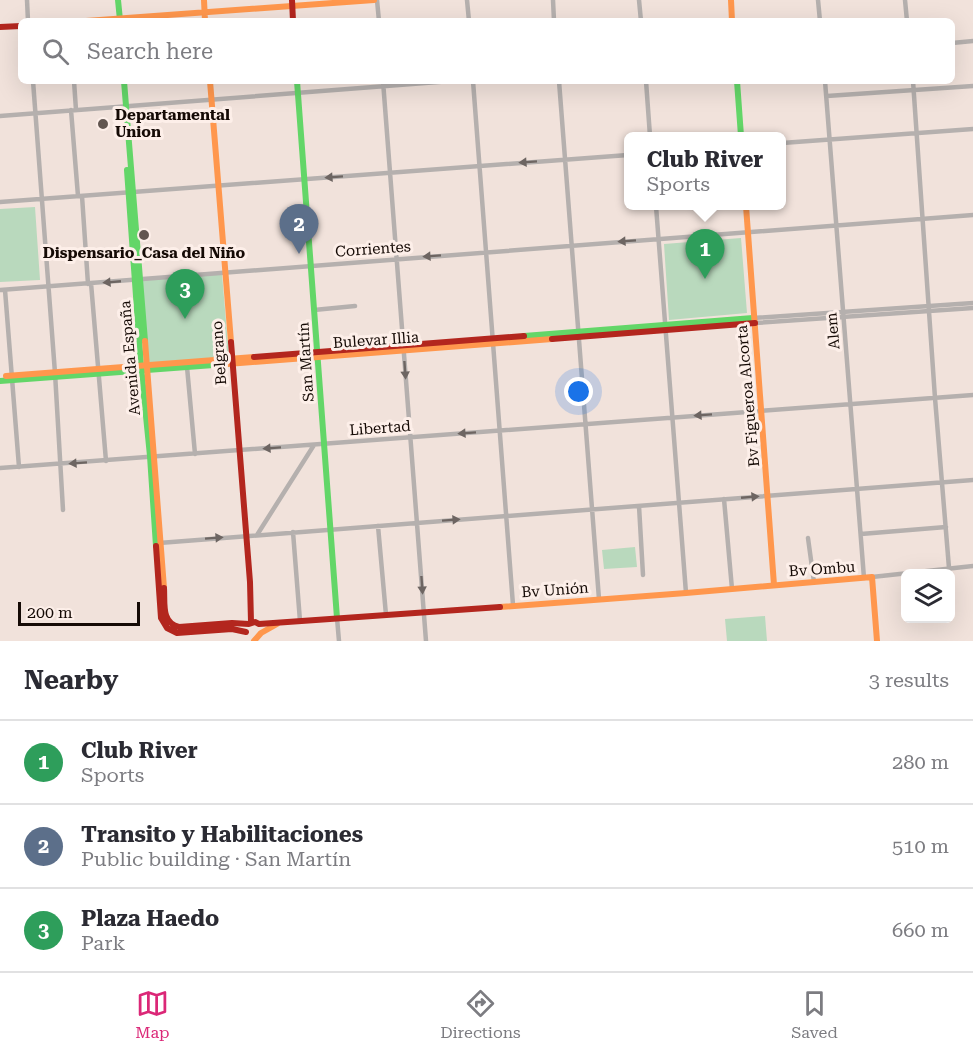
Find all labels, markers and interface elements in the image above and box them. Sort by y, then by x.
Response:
search box [18,18,955,84]
icon: search [39,35,72,68]
text: Search here [87,39,213,64]
place label: Departamental Union [115,106,230,141]
marker: Departamental Union [96,117,110,131]
popup [624,132,786,210]
text: Club River [647,147,763,172]
one-way arrow [519,157,538,167]
one-way arrow [324,172,343,181]
text: Sports [647,172,710,196]
pin: 2 [280,204,318,254]
marker: Dispensario_Casa del Niño [137,228,151,242]
pin: 1 [686,230,724,279]
street label: Corrientes [335,237,411,261]
one-way arrow [617,237,636,246]
place label: Dispensario_Casa del Niño [43,244,246,262]
one-way arrow [423,251,442,261]
pin: 3 [166,270,204,319]
one-way arrow [103,277,122,286]
street label: Avenida España [116,300,144,416]
street label: Alem [822,311,844,350]
street label: Belgrano [208,320,230,386]
street label: San Martín [294,321,318,402]
street label: Bv Figueroa Alcorta [733,324,763,468]
street label: Bulevar Illia [332,328,420,352]
one-way arrow [400,360,410,379]
your location [564,377,593,406]
one-way arrow [693,410,712,420]
street label: Libertad [349,417,412,439]
one-way arrow [457,428,476,438]
one-way arrow [263,443,282,453]
one-way arrow [68,458,87,467]
one-way arrow [740,492,759,502]
one-way arrow [441,515,460,525]
one-way arrow [205,534,224,543]
street label: Bv Ombu [788,558,857,580]
map controls [901,569,955,623]
button: layers [901,569,955,623]
one-way arrow [417,576,426,595]
street label: Bv Unión [521,579,590,601]
scale bar [18,599,140,626]
text: 200 m [27,603,73,622]
text: Nearby [24,665,118,695]
text: 3 results [869,668,949,692]
text: Club River [81,738,198,763]
text: 1 [38,750,49,774]
text: 280 m [892,750,949,774]
text: Sports [81,763,144,787]
text: Transito y Habilitaciones [81,822,363,847]
text: 2 [38,834,49,858]
text: 510 m [892,834,949,858]
text: Public building · San Martín [81,847,351,871]
text: Plaza Haedo [81,906,219,931]
text: 3 [38,918,49,942]
text: 660 m [892,918,949,942]
text: Park [81,931,125,955]
tab: Map [135,987,170,1042]
tab: Directions [440,987,521,1042]
tab: Saved [791,987,838,1042]

